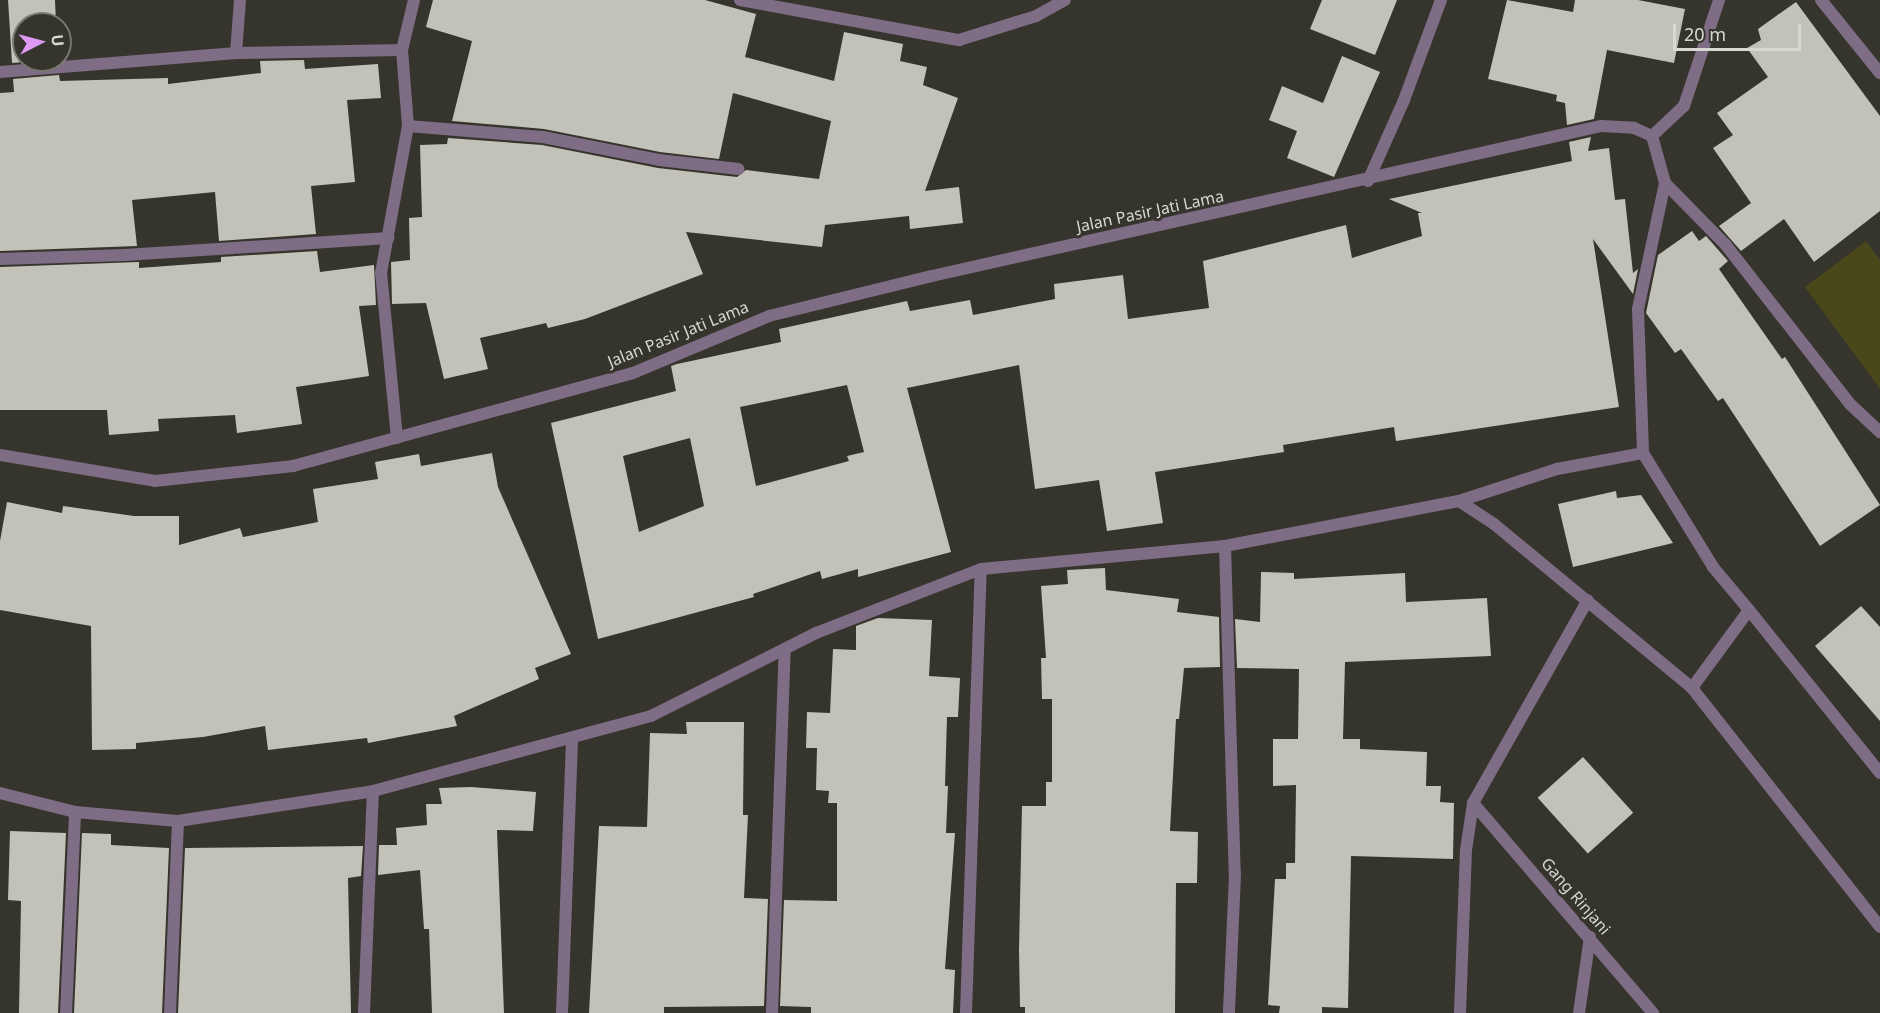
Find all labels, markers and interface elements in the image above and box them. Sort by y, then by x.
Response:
north arrow [12,12,72,72]
scale bar [1676,12,1804,50]
text: 20 m [1684,22,1726,46]
text: U [46,33,69,47]
street label: Jalan Pasir Jati Lama [1074,186,1226,236]
street label: Jalan Pasir Jati Lama [605,297,751,371]
street label: Gang Rinjani [1537,854,1615,938]

